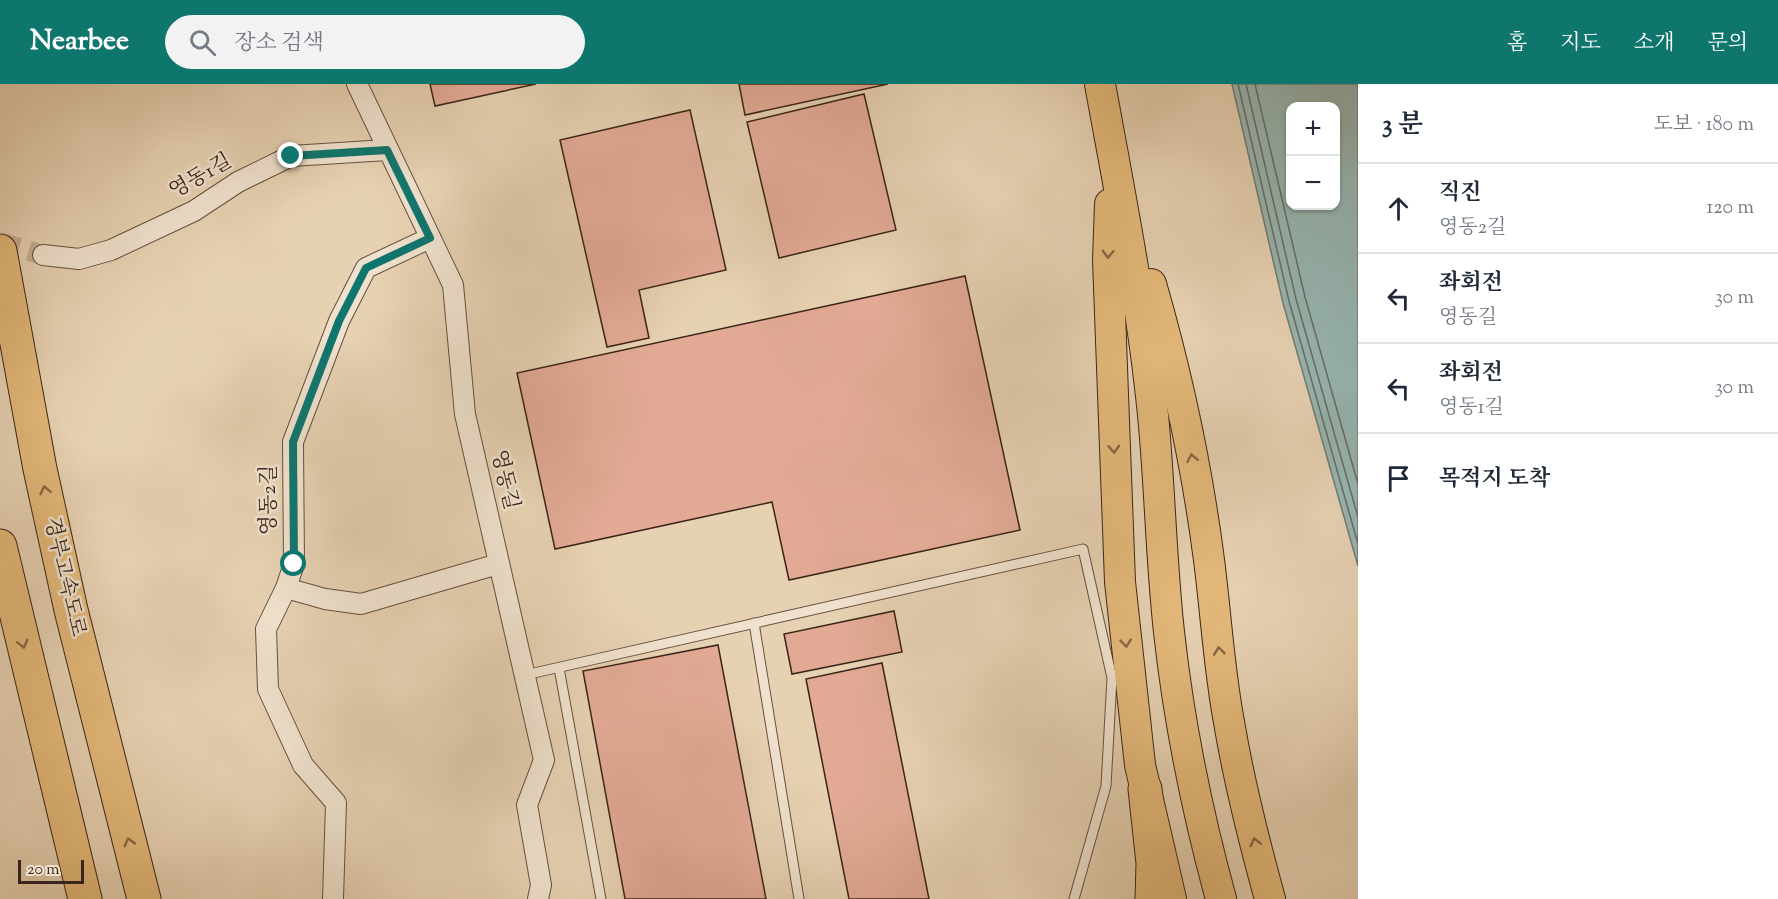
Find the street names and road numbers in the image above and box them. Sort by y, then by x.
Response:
street label: 영동1길 [164,147,238,207]
street label: 영동길 [483,447,525,513]
street label: 영동2길 [255,465,285,535]
street label: 경부고속도로 [36,514,92,640]

